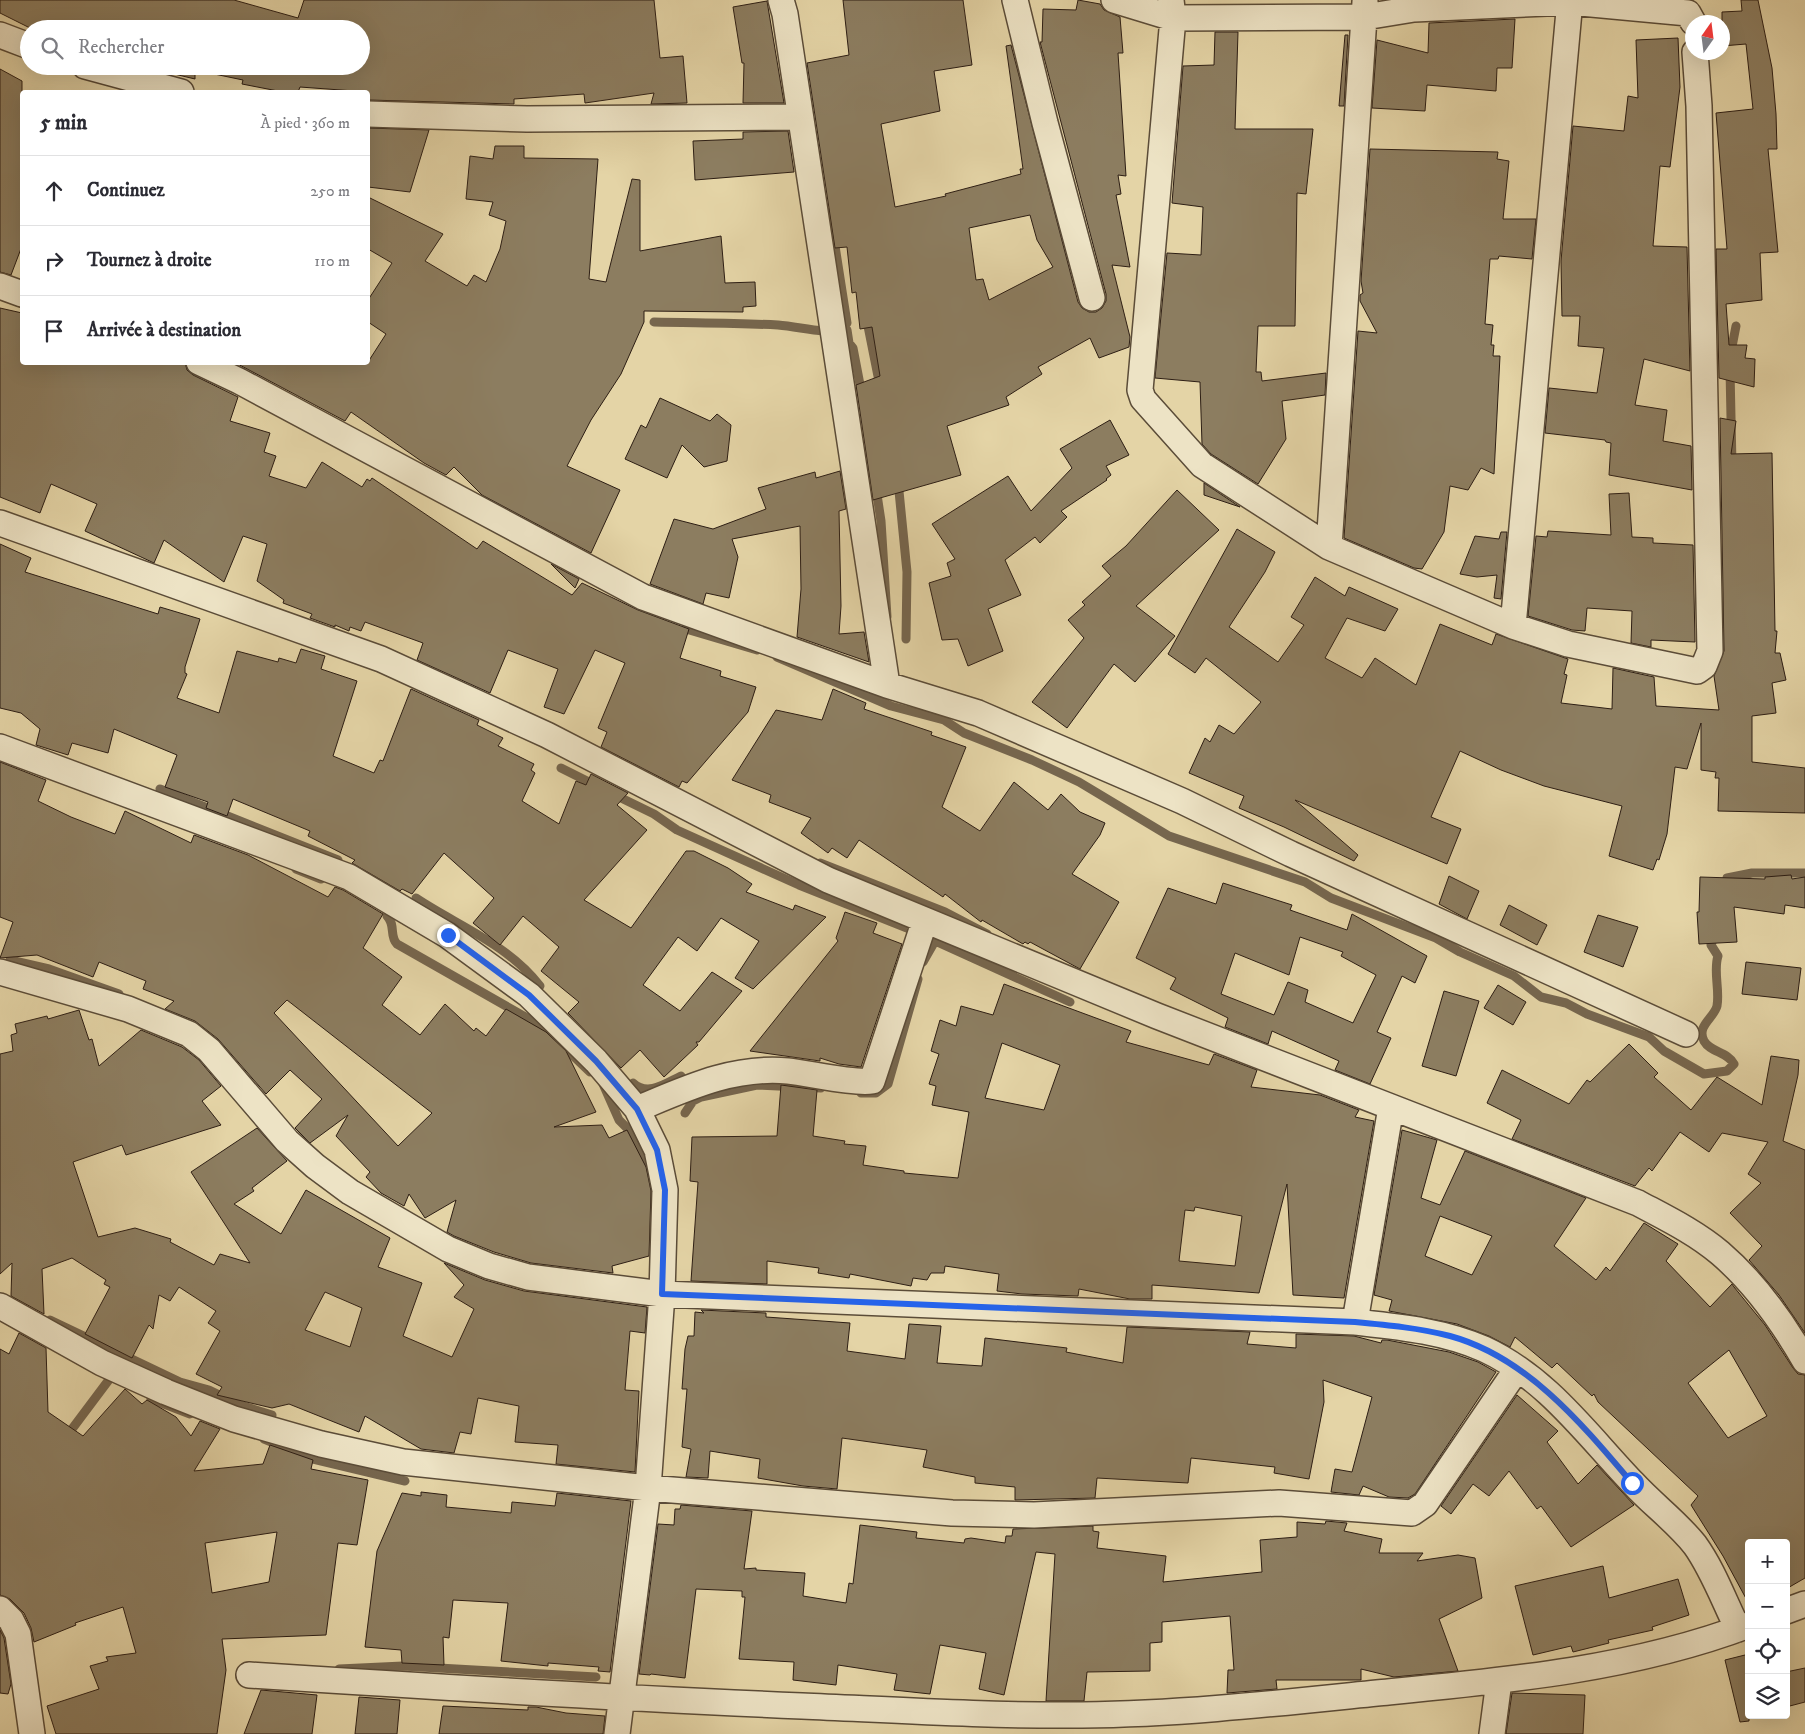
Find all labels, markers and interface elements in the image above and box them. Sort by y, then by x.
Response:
north arrow [1685,15,1730,60]
search box [20,20,370,75]
icon: search [38,34,66,62]
text: Rechercher [78,36,164,59]
text: 5 min [40,110,87,136]
text: À pied · 360 m [261,113,350,133]
icon: ahead [40,177,68,205]
text: Continuez [87,179,165,202]
text: 250 m [310,181,350,201]
icon: right [40,247,68,275]
text: Tournez à droite [87,249,212,272]
text: 110 m [314,251,350,271]
icon: arrive [40,317,68,345]
text: Arrivée à destination [87,319,241,342]
route end [437,924,460,947]
route start [1621,1472,1644,1495]
map controls [1745,1539,1790,1719]
button: + [1745,1539,1790,1584]
button: − [1745,1584,1790,1629]
button: locate [1745,1629,1790,1674]
button: layers [1745,1674,1790,1719]

